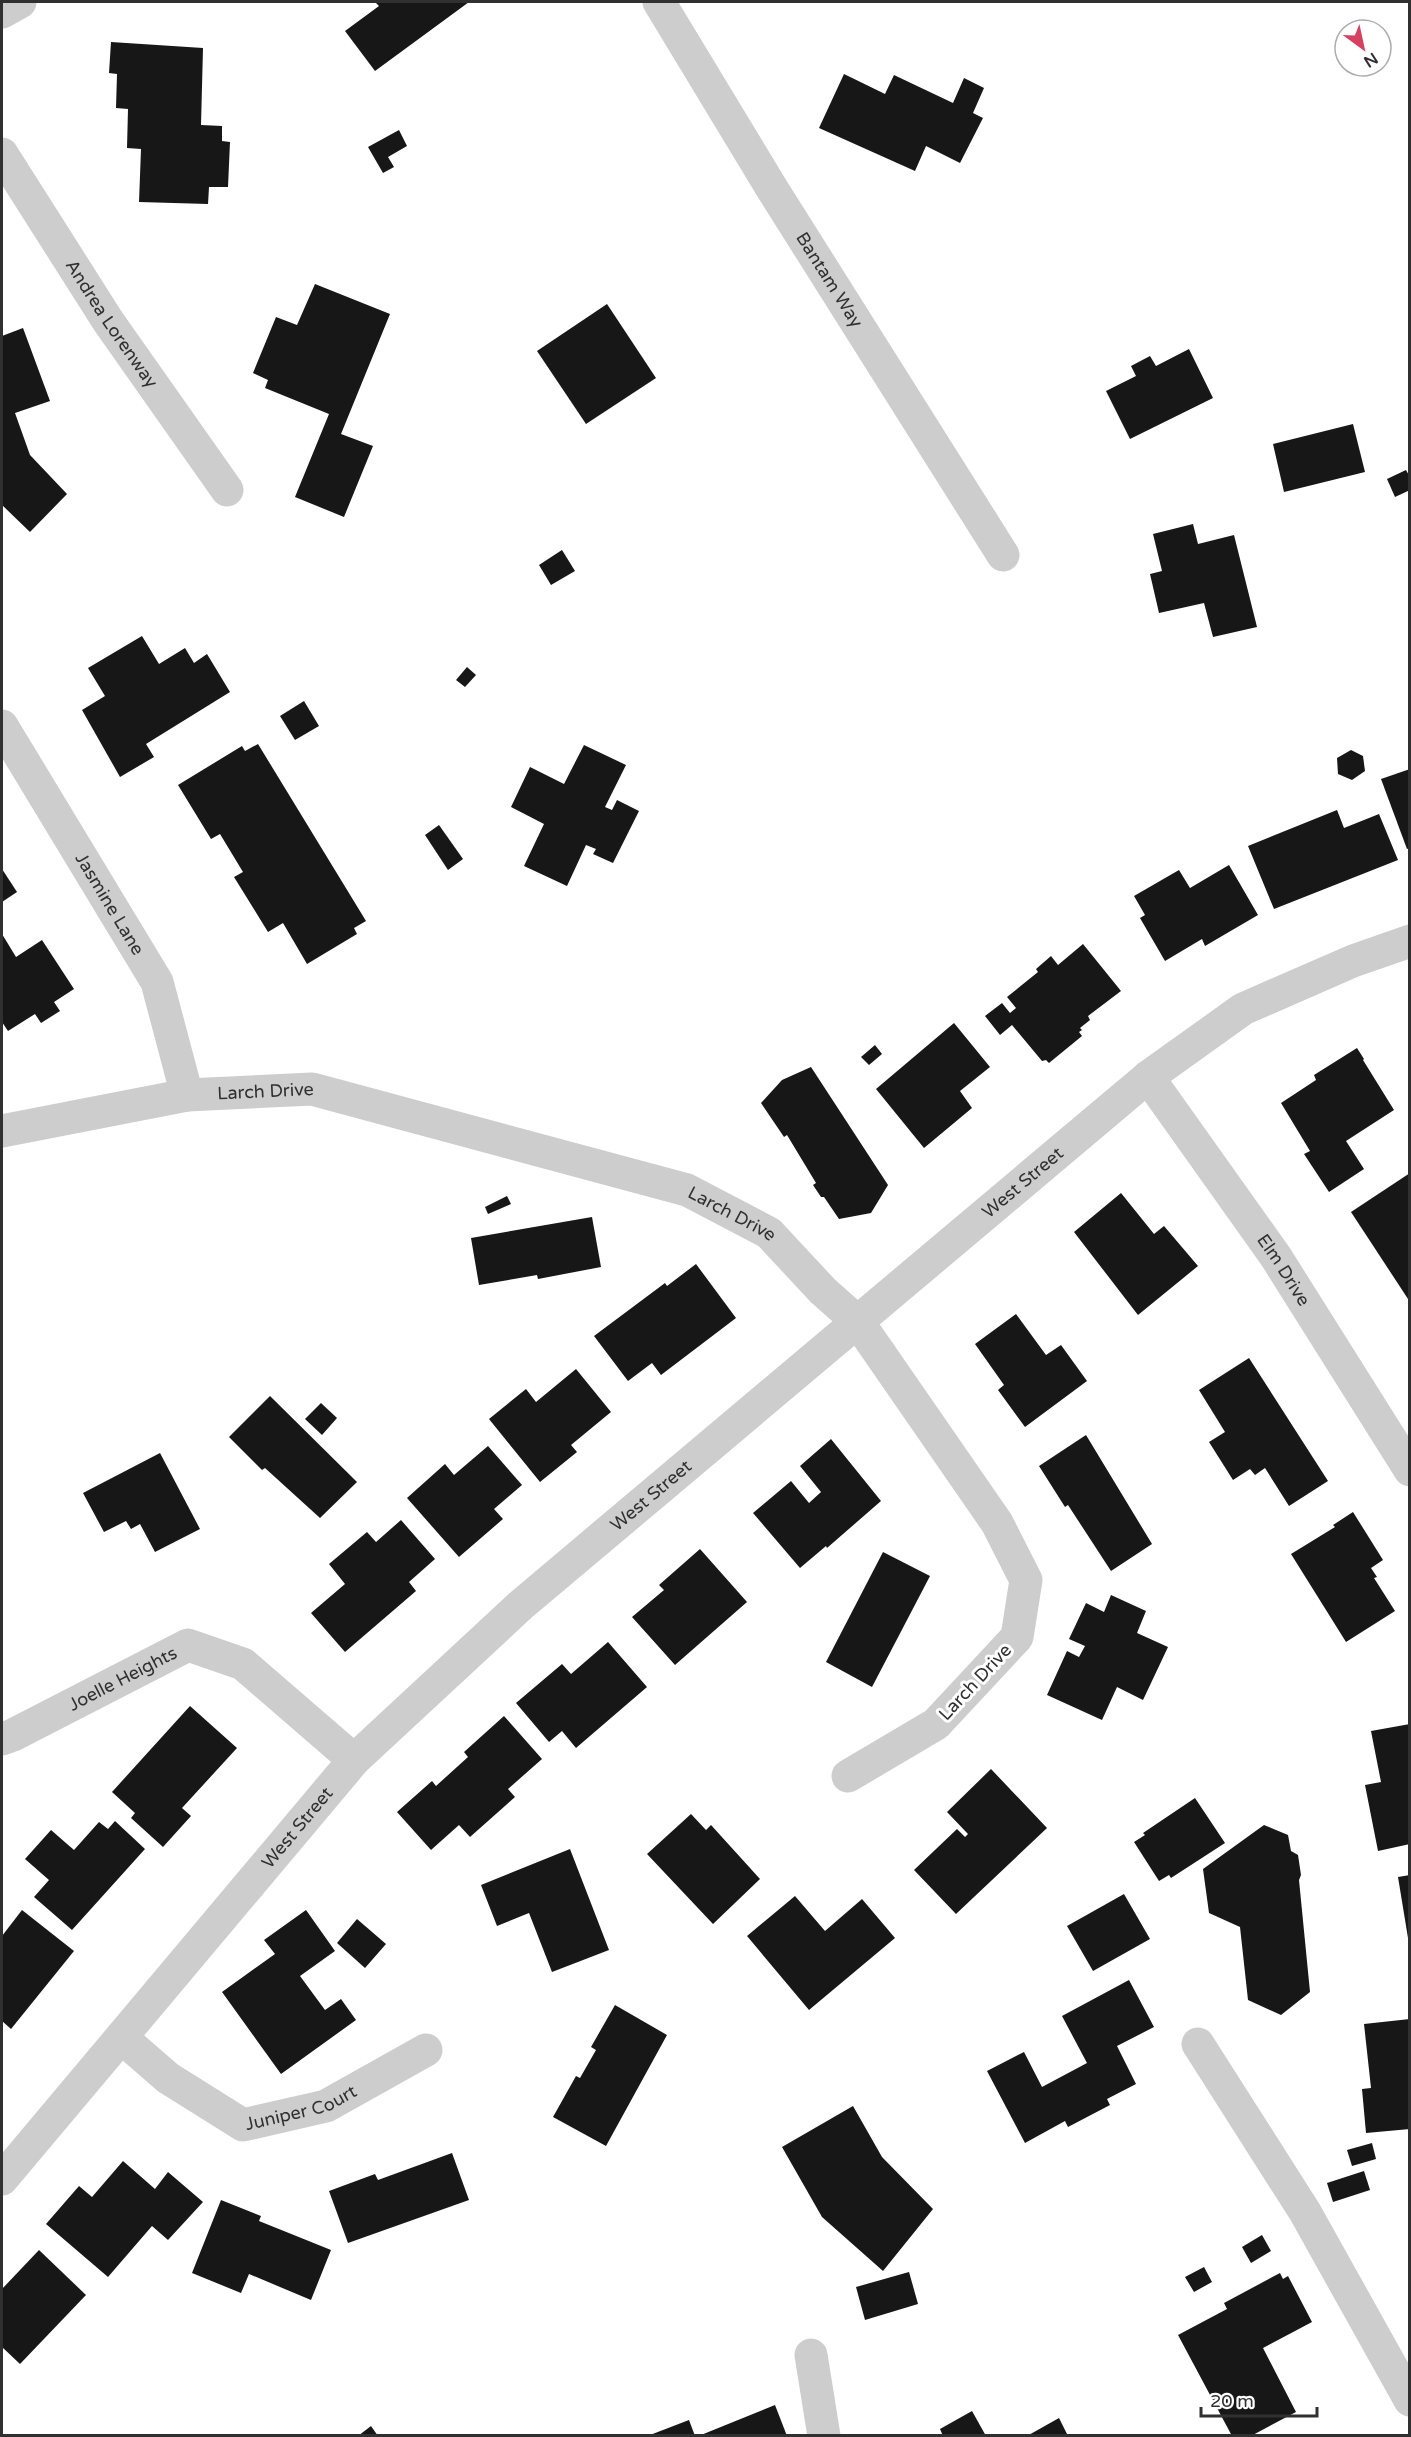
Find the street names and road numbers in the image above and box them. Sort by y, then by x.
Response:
street label: Bantam Way [791,228,868,332]
street label: Andrea Lorenway [61,255,163,392]
street label: Jasmine Lane [70,849,149,959]
street label: Larch Drive [217,1078,314,1105]
street label: West Street [978,1142,1068,1223]
street label: Larch Drive [684,1181,782,1245]
street label: Elm Drive [1252,1230,1315,1310]
street label: West Street [606,1455,696,1536]
street label: Larch Drive [934,1639,1016,1725]
street label: Joelle Heights [65,1642,181,1716]
street label: West Street [257,1782,338,1873]
street label: Juniper Court [243,2080,361,2135]

